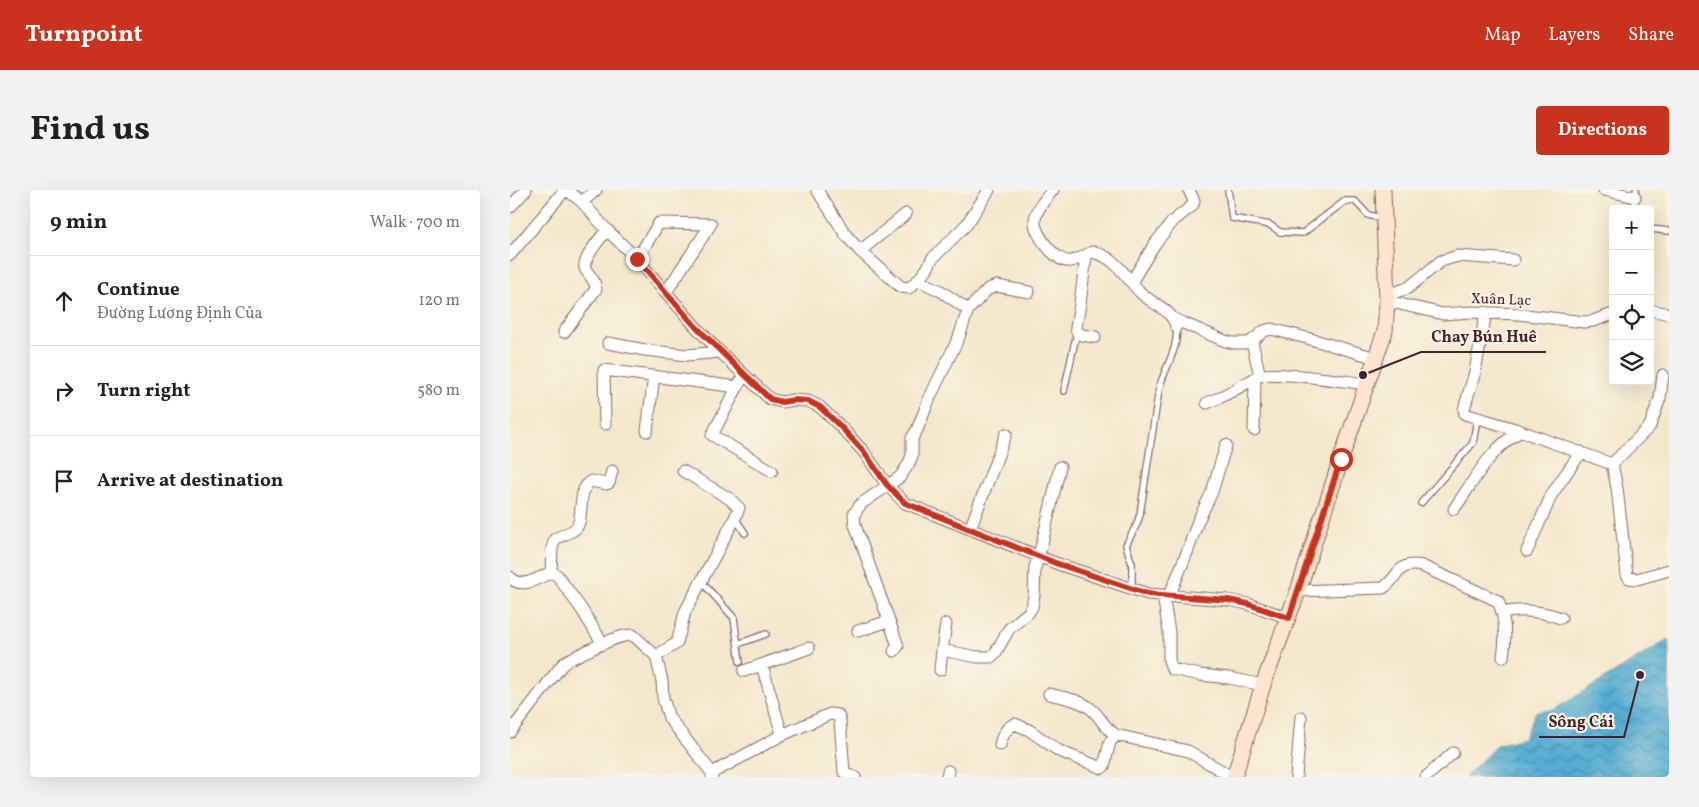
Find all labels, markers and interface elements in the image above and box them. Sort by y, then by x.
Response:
text: Turnpoint [25,18,143,52]
text: Map [1484,23,1520,48]
text: Layers [1548,23,1600,48]
text: Share [1628,23,1674,48]
text: Find us [30,106,150,154]
button: Directions [1536,106,1669,155]
map controls [1609,205,1654,385]
button: + [1609,205,1654,250]
text: 9 min [50,208,107,237]
text: Walk · 700 m [370,212,460,234]
route end [626,248,649,271]
button: − [1609,250,1654,295]
text: Continue [97,277,180,303]
icon: ahead [50,287,78,315]
street label: Xuân Lạc [1471,289,1532,312]
text: 120 m [418,290,460,312]
button: locate [1609,295,1654,340]
text: Đường Lương Định Của [97,303,262,325]
callout: Chay Bún Huê [1421,321,1546,352]
text: Chay Bún Huê [1431,327,1537,349]
button: layers [1609,340,1654,385]
icon: right [50,377,78,405]
text: Turn right [97,378,190,404]
text: 580 m [417,380,460,402]
route start [1330,448,1353,471]
icon: arrive [50,467,78,495]
text: Arrive at destination [97,468,283,494]
callout: Sông Cái [1539,706,1624,737]
text: Sông Cái [1548,712,1614,734]

